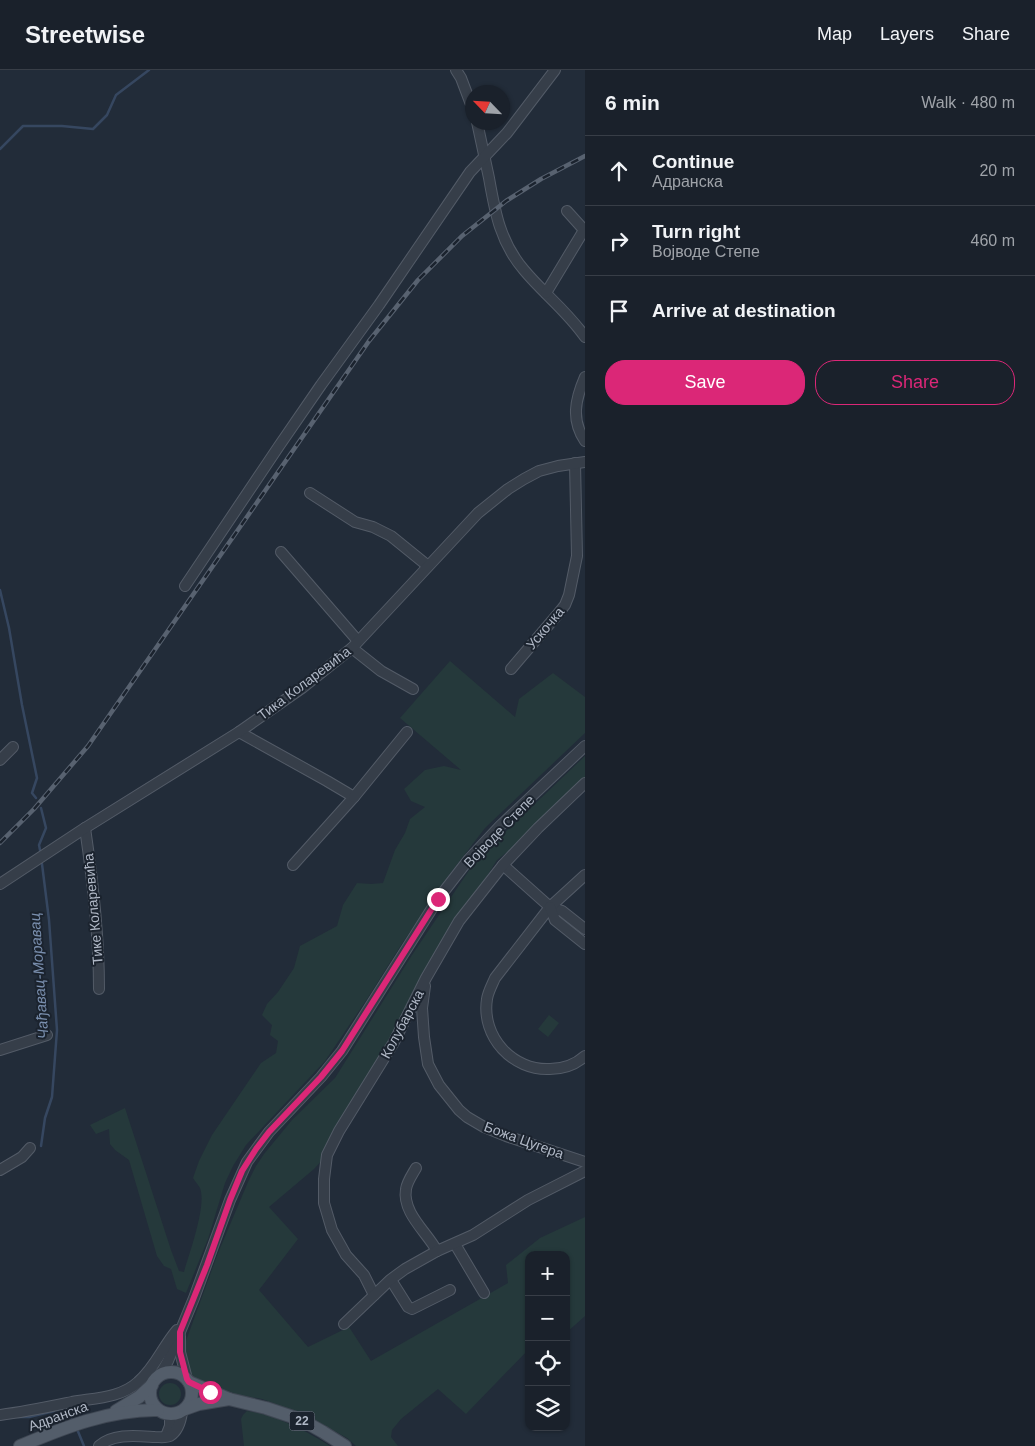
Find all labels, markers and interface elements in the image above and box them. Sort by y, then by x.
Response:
text: Streetwise [25,21,145,48]
text: Map [817,24,852,44]
text: Layers [880,24,934,44]
text: Share [962,24,1010,44]
north arrow [465,85,510,130]
text: 6 min [605,91,660,114]
text: Walk · 480 m [921,94,1015,111]
text: Continue [652,151,734,172]
icon: ahead [605,157,633,185]
text: 20 m [979,162,1015,179]
text: Адранска [652,173,723,190]
text: Turn right [652,221,740,242]
icon: right [605,227,633,255]
text: 460 m [971,232,1015,249]
text: Војводе Степе [652,243,760,260]
icon: arrive [605,297,633,325]
text: Arrive at destination [652,300,836,321]
button: Save [605,360,805,405]
button: Share [815,360,1015,405]
street label: Ускочка [523,603,567,652]
street label: Тика Коларевића [255,643,354,723]
street label: Војводе Степе [460,791,538,870]
street label: Тике Коларевића [80,852,106,965]
route end [427,888,450,911]
water label: Чађавац-Моравац [26,912,51,1040]
street label: Колубарска [377,987,427,1061]
street label: Божа Цугера [482,1118,566,1162]
map controls [525,1251,570,1431]
button: + [525,1251,570,1296]
button: − [525,1296,570,1341]
button: locate [525,1341,570,1386]
route start [199,1381,222,1404]
button: layers [525,1386,570,1431]
street label: Адранска [26,1398,90,1434]
road number: 22 [290,1412,314,1430]

